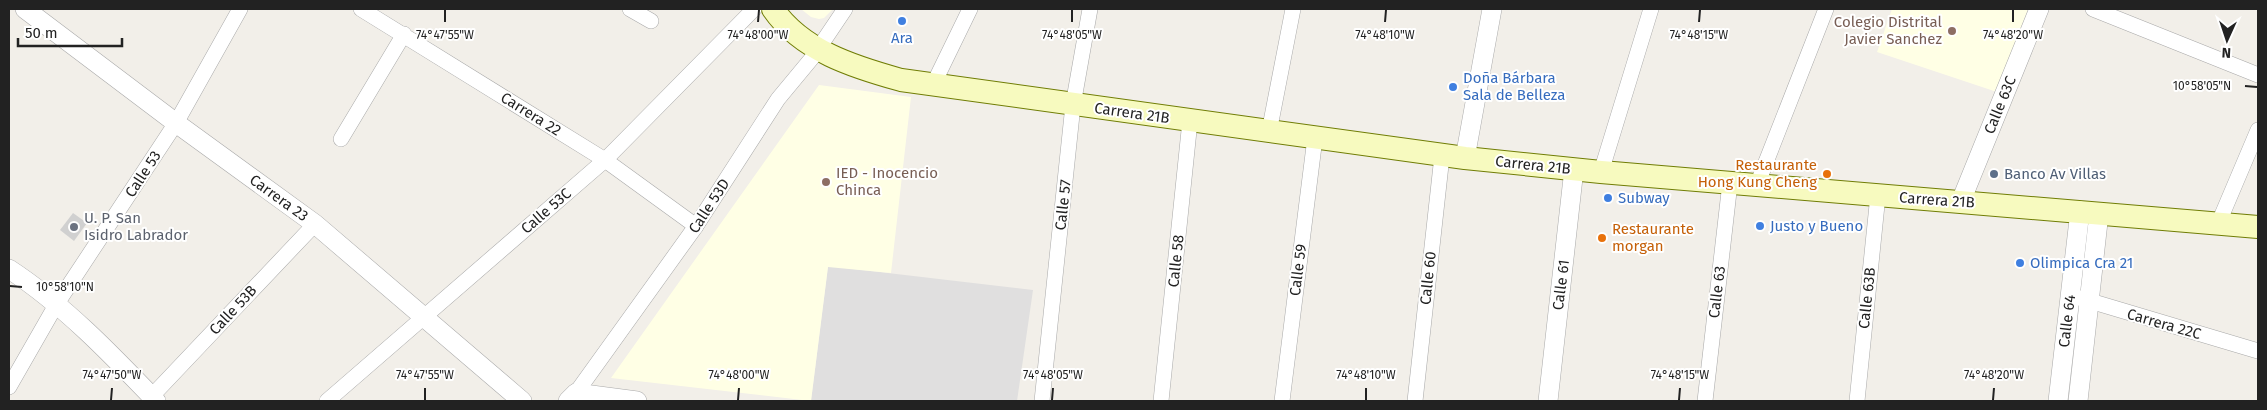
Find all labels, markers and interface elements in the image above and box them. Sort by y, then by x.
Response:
place label: Colegio Distrital Javier Sanchez [1834,13,1943,48]
scale bar [18,15,121,47]
marker: Ara [896,15,908,27]
north arrow [2202,15,2252,65]
text: 50 m [25,24,58,42]
marker: Colegio Distrital Javier Sanchez [1946,25,1958,37]
text: 74°47'55"W [416,28,474,42]
text: 74°48'00"W [728,28,788,42]
text: 74°48'05"W [1042,28,1102,42]
text: 74°48'10"W [1355,28,1415,42]
text: 74°48'15"W [1670,28,1728,42]
text: 74°48'20"W [1983,28,2043,42]
place label: Ara [891,29,913,47]
text: N [2221,44,2231,61]
place label: Doña Bárbara Sala de Belleza [1463,69,1565,104]
street label: Calle 63C [1980,73,2020,137]
text: 10°58'05"N [2173,79,2231,93]
marker: Doña Bárbara Sala de Belleza [1447,81,1459,93]
street label: Carrera 22 [497,88,565,140]
street label: Carrera 21B [1093,99,1171,127]
street label: Calle 53 [121,147,165,201]
street label: Carrera 21B [1494,152,1572,178]
place label: Restaurante Hong Kung Cheng [1698,156,1817,191]
place label: IED - Inocencio Chinca [836,164,938,199]
place label: Banco Av Villas [2004,165,2106,183]
marker: Restaurante Hong Kung Cheng [1821,168,1833,180]
marker: Banco Av Villas [1988,168,2000,180]
street label: Carrera 23 [246,171,312,225]
street label: Calle 53D [685,175,733,237]
marker: IED - Inocencio Chinca [820,176,832,188]
street label: Calle 57 [1051,178,1075,231]
street label: Calle 53C [517,184,575,238]
street label: Carrera 21B [1899,188,1975,212]
place label: Subway [1618,189,1670,207]
marker: Subway [1602,192,1614,204]
place label: U. P. San Isidro Labrador [84,209,188,244]
place label: Justo y Bueno [1770,217,1863,235]
place label: Restaurante morgan [1612,220,1694,255]
marker: Justo y Bueno [1754,220,1766,232]
marker: U. P. San Isidro Labrador [68,221,80,233]
marker: Restaurante morgan [1596,232,1608,244]
street label: Calle 58 [1164,234,1188,288]
street label: Calle 59 [1286,243,1310,297]
street label: Calle 60 [1416,250,1440,306]
place label: Olimpica Cra 21 [2030,254,2133,272]
marker: Olimpica Cra 21 [2014,257,2026,269]
street label: Calle 61 [1549,259,1573,311]
street label: Calle 63 [1705,265,1729,319]
street label: Calle 63B [1855,266,1879,330]
text: 10°58'10"N [36,280,94,294]
street label: Calle 53B [206,282,260,338]
street label: Calle 64 [2055,294,2079,348]
street label: Carrera 22C [2125,305,2204,343]
text: 74°47'50"W [83,368,142,382]
text: 74°47'55"W [396,368,454,382]
text: 74°48'00"W [709,368,769,382]
text: 74°48'05"W [1023,368,1083,382]
text: 74°48'10"W [1336,368,1396,382]
text: 74°48'15"W [1651,368,1709,382]
text: 74°48'20"W [1964,368,2024,382]

